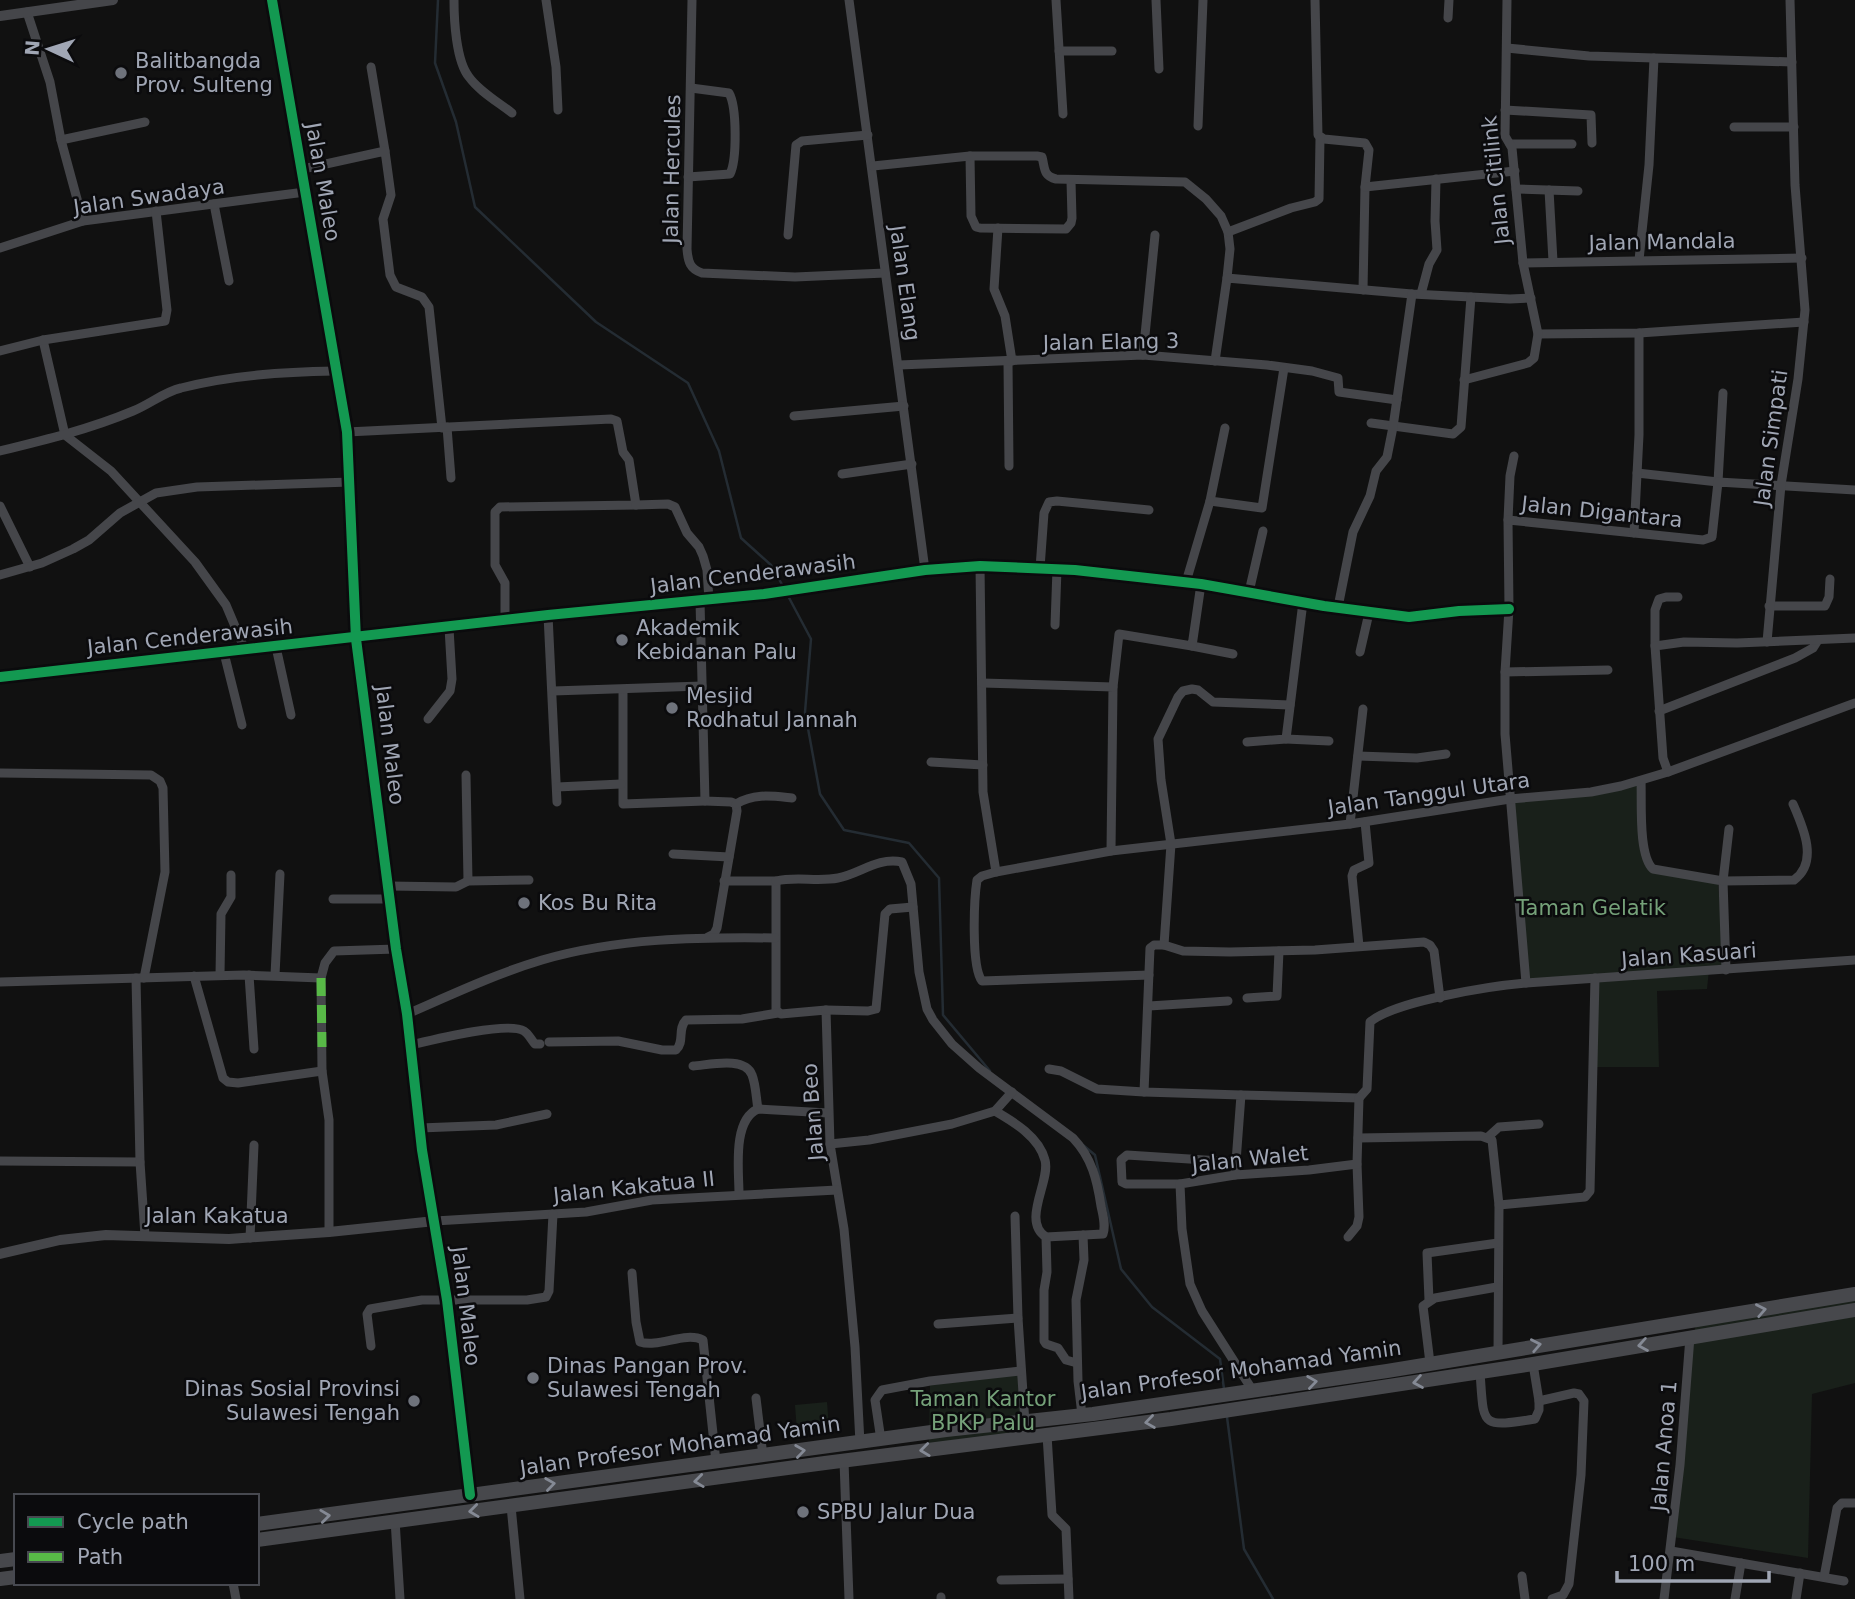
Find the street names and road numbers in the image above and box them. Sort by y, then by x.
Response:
street label: Jalan Hercules [659,94,685,246]
street label: Jalan Citilink [1477,114,1515,248]
street label: Jalan Maleo [300,119,345,243]
street label: Jalan Swadaya [70,174,226,220]
street label: Jalan Elang [885,222,925,342]
street label: Jalan Mandala [1586,229,1736,255]
street label: Jalan Elang 3 [1041,329,1179,355]
street label: Jalan Simpati [1749,368,1792,510]
street label: Jalan Digantara [1518,491,1684,532]
street label: Jalan Cenderawasih [647,550,857,599]
street label: Jalan Cenderawasih [84,614,294,660]
street label: Jalan Maleo [371,682,409,806]
street label: Jalan Tanggul Utara [1324,768,1532,820]
street label: Jalan Kasuari [1619,938,1757,972]
street label: Jalan Beo [798,1062,829,1164]
street label: Jalan Walet [1189,1141,1309,1177]
street label: Jalan Kakatua II [550,1167,716,1208]
street label: Jalan Kakatua [143,1204,289,1228]
street label: Jalan Maleo [447,1243,485,1367]
street label: Jalan Profesor Mohamad Yamin [1077,1336,1403,1405]
street label: Jalan Anoa 1 [1646,1380,1682,1514]
street label: Jalan Profesor Mohamad Yamin [516,1412,842,1481]

